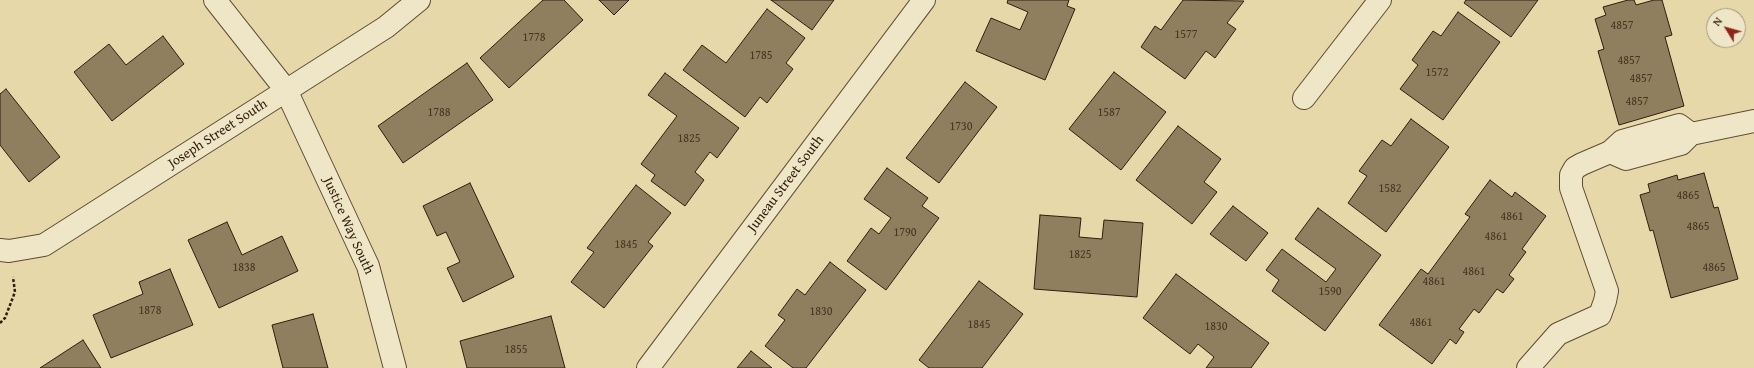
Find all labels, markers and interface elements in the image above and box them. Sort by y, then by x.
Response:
north arrow [1706,8,1746,48]
text: N [1709,14,1726,29]
house number: 4857 [1610,19,1634,33]
house number: 1577 [1174,28,1198,42]
house number: 1778 [522,31,546,45]
house number: 1785 [749,49,773,63]
house number: 4857 [1617,54,1641,68]
house number: 1572 [1425,66,1449,80]
house number: 4857 [1629,72,1653,86]
house number: 4857 [1625,95,1649,109]
street label: Joseph Street South [165,96,271,172]
house number: 1788 [427,106,451,120]
house number: 1587 [1097,106,1121,120]
house number: 1730 [949,120,973,134]
house number: 1825 [677,132,701,146]
street label: Juneau Street South [744,132,828,236]
street label: Justice Way South [319,175,377,277]
house number: 1582 [1378,182,1402,196]
house number: 4865 [1676,189,1700,203]
house number: 4861 [1500,210,1524,224]
house number: 4865 [1686,220,1710,234]
house number: 1790 [893,226,917,240]
house number: 4861 [1484,230,1508,244]
house number: 1845 [614,238,638,252]
house number: 1825 [1068,248,1092,262]
house number: 1838 [232,261,256,275]
house number: 4865 [1702,261,1726,275]
house number: 4861 [1462,265,1486,279]
house number: 4861 [1422,275,1446,289]
house number: 1590 [1318,285,1342,299]
house number: 1878 [138,304,162,318]
house number: 1830 [809,305,833,319]
house number: 4861 [1409,316,1433,330]
house number: 1845 [967,318,991,332]
house number: 1830 [1204,320,1228,334]
house number: 1855 [504,343,528,357]

